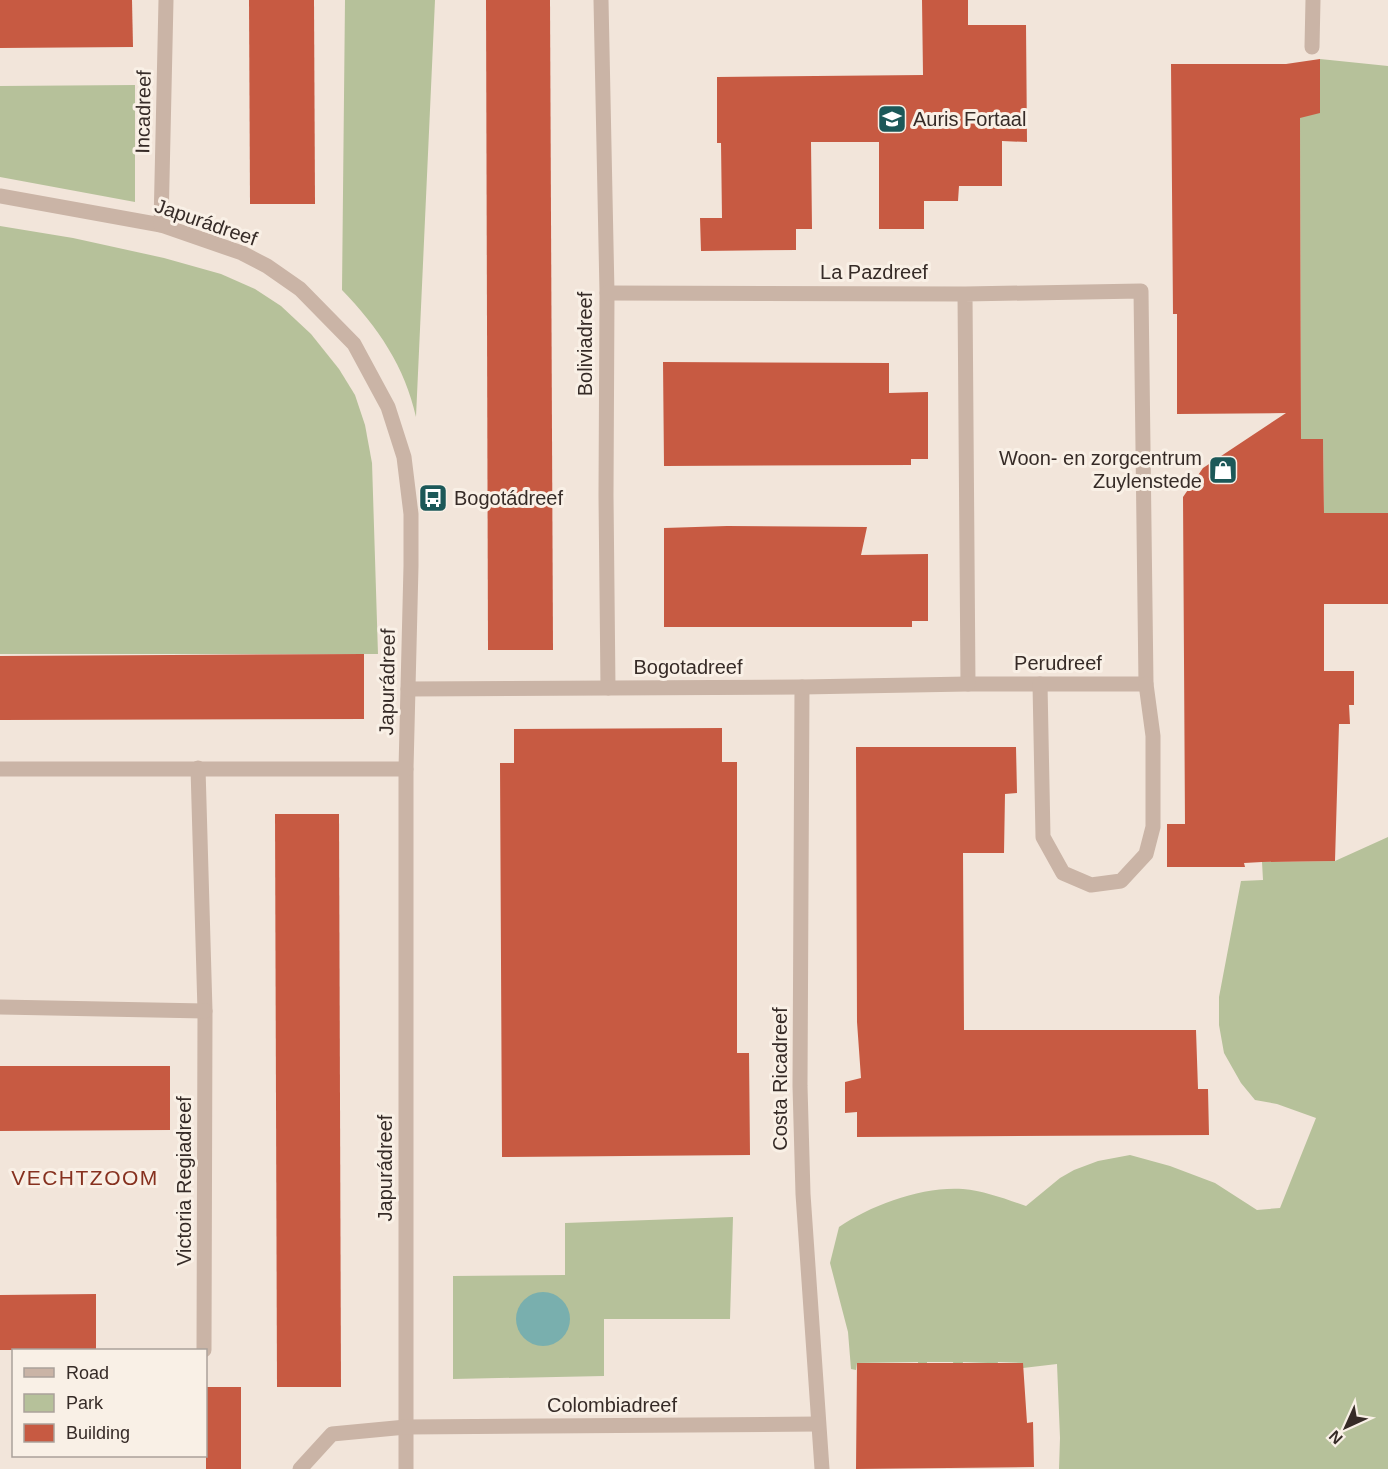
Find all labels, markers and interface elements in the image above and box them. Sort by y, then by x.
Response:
street label: Incadreef [131,70,155,154]
school or university icon: Auris Fortaal [876,103,908,135]
place label: Auris Fortaal [913,108,1026,130]
street label: Japurádreef [152,194,260,250]
street label: La Pazdreef [820,261,928,283]
street label: Boliviadreef [574,291,596,396]
place label: Woon- en zorgcentrum Zuylenstede [999,447,1202,492]
shop icon: Woon- en zorgcentrum Zuylenstede [1207,454,1239,486]
bus stop icon: Bogotádreef [417,482,449,514]
place label: Bogotádreef [454,487,563,509]
street label: Japurádreef [375,628,399,736]
street label: Perudreef [1014,652,1102,674]
street label: Bogotadreef [634,656,743,678]
street label: Costa Ricadreef [769,1007,791,1151]
street label: Victoria Regiadreef [173,1096,195,1266]
street label: Japurádreef [374,1114,396,1221]
district label: VECHTZOOM [11,1166,159,1189]
legend [12,1349,207,1457]
text: Road [66,1363,109,1383]
text: Park [66,1393,104,1413]
street label: Colombiadreef [547,1394,677,1416]
north arrow [1316,1397,1376,1457]
text: Building [66,1423,130,1443]
text: N [1326,1427,1346,1447]

